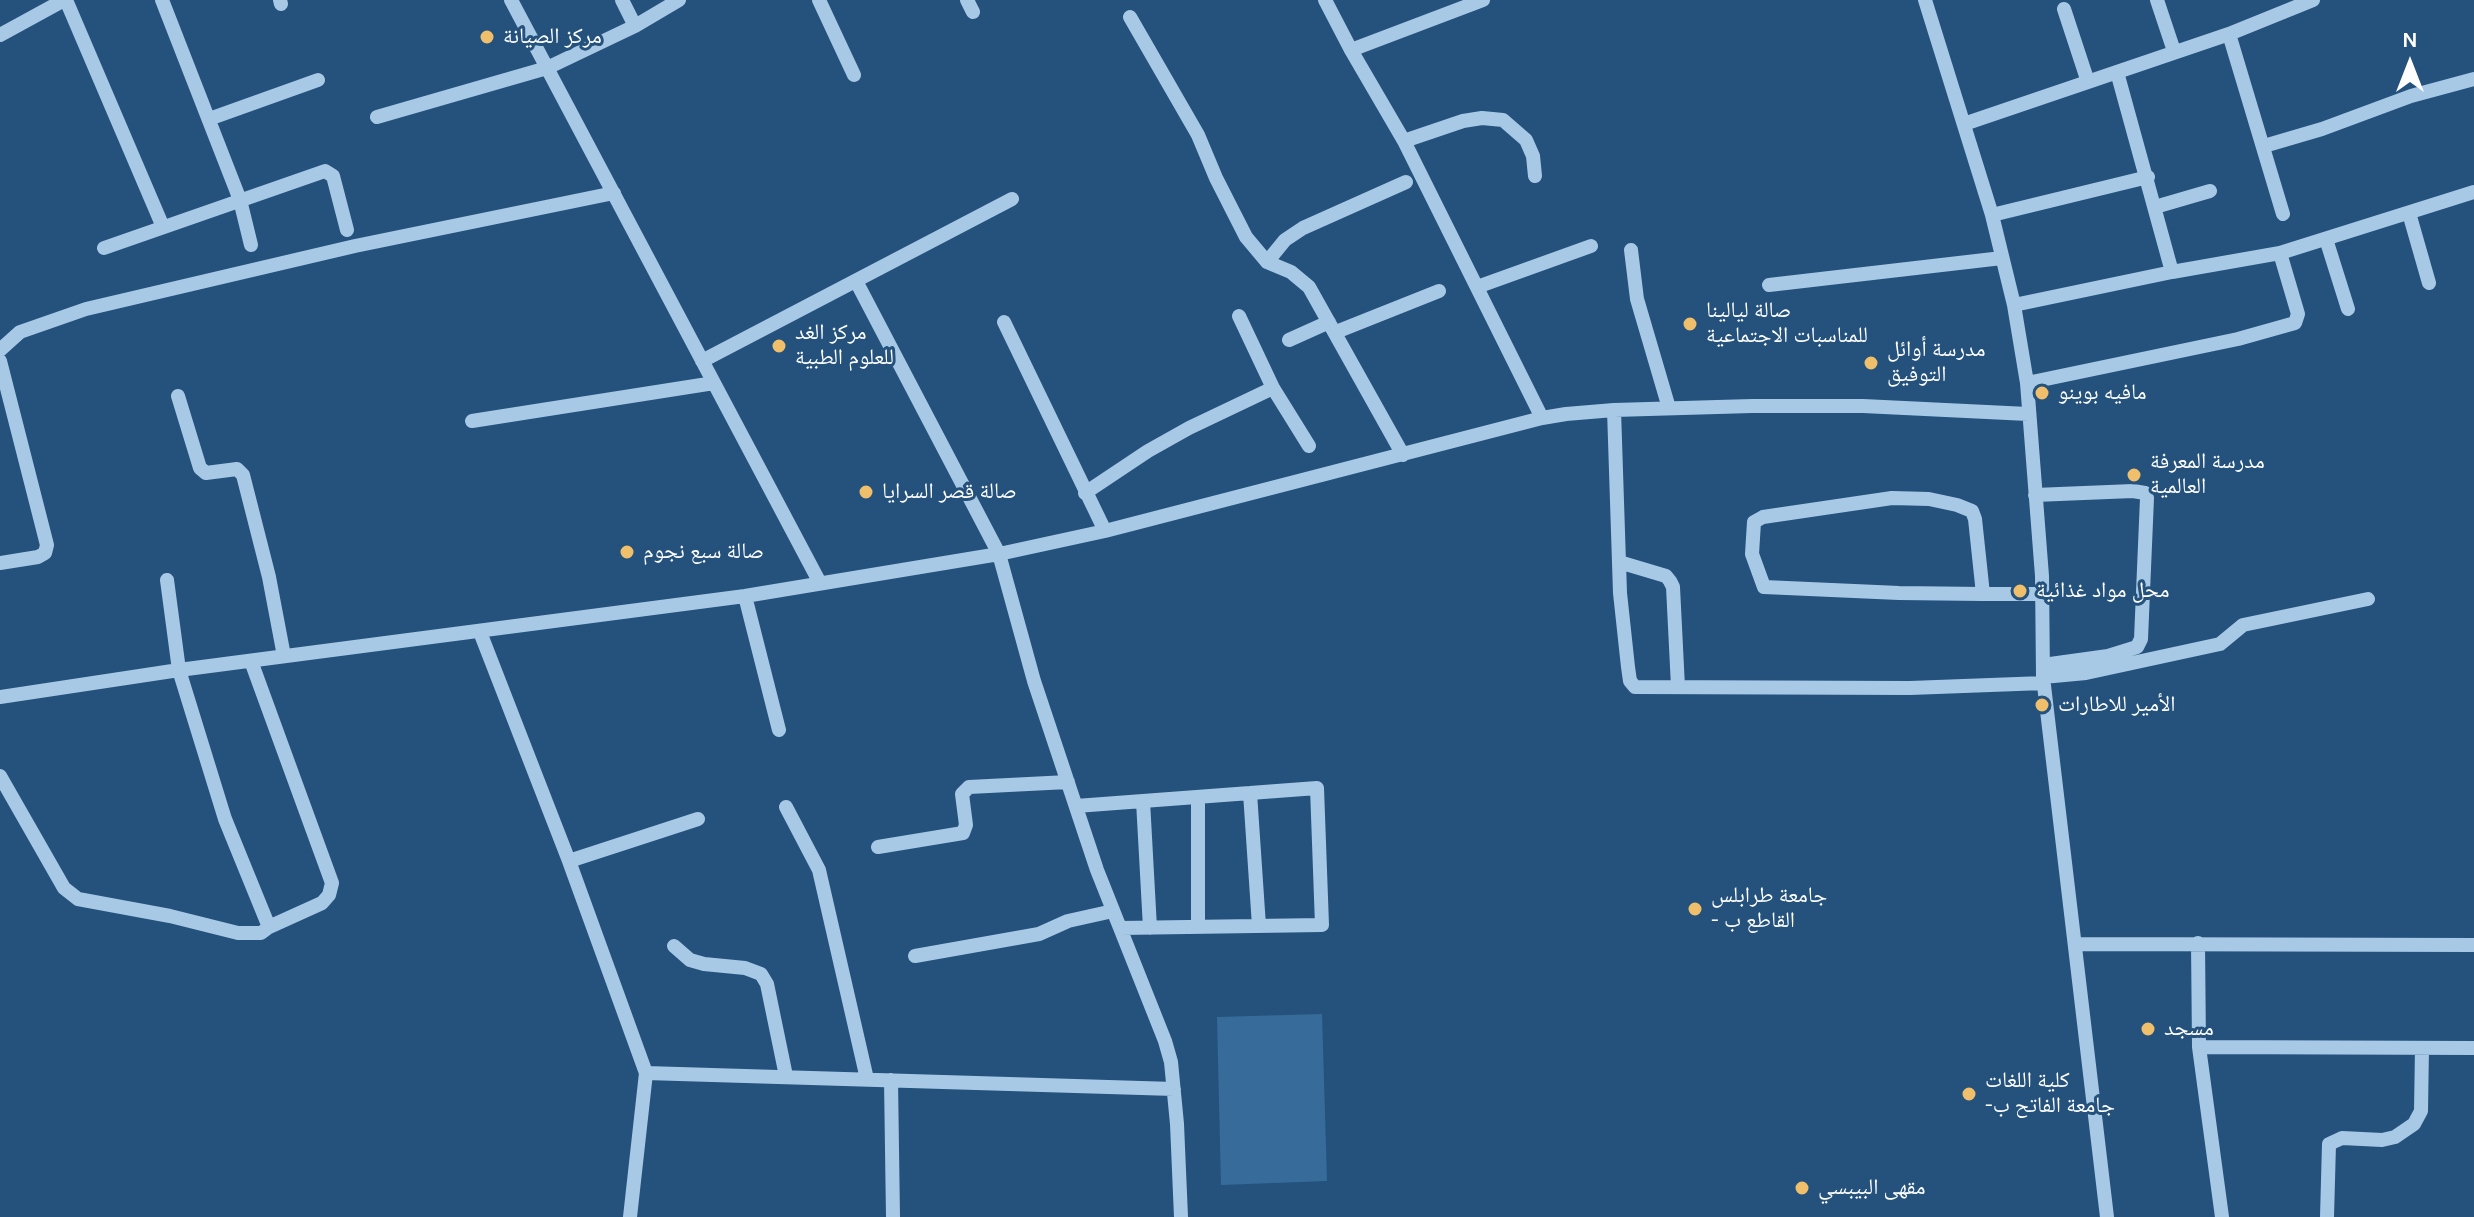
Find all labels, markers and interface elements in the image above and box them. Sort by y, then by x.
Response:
place label: مركز الصيانة [503,24,602,50]
north arrow [2370,24,2450,104]
text: N [2402,27,2418,53]
marker: مركز الصيانة [478,28,496,46]
place label: صالة ليالينا للمناسبات الاجتماعية [1706,298,1868,350]
marker: صالة ليالينا للمناسبات الاجتماعية [1681,315,1699,333]
place label: مركز الغد للعلوم الطبية [795,320,894,372]
marker: مركز الغد للعلوم الطبية [770,337,788,355]
place label: مدرسة أوائل التوفيق [1887,337,1985,388]
marker: مدرسة أوائل التوفيق [1862,354,1880,372]
place label: مافيه بوينو [2058,380,2147,406]
marker: مافيه بوينو [2033,384,2051,402]
place label: مدرسة المعرفة العالمية [2150,449,2265,500]
marker: مدرسة المعرفة العالمية [2125,466,2143,484]
place label: صالة قصر السرايا [882,479,1017,505]
marker: صالة قصر السرايا [857,483,875,501]
place label: صالة سبع نجوم [643,539,764,565]
marker: صالة سبع نجوم [618,543,636,561]
place label: محل مواد غذائية [2036,578,2169,604]
marker: محل مواد غذائية [2011,582,2029,600]
place label: الأمير للاطارات [2058,692,2176,718]
marker: الأمير للاطارات [2033,696,2051,714]
place label: جامعة طرابلس - القاطع ب [1711,883,1827,934]
marker: جامعة طرابلس - القاطع ب [1686,900,1704,918]
place label: مسجد [2164,1016,2214,1042]
marker: مسجد [2139,1020,2157,1038]
place label: كلية اللغات -جامعة الفاتح ب [1985,1068,2115,1120]
marker: كلية اللغات -جامعة الفاتح ب [1960,1085,1978,1103]
place label: مقهى البيبسي [1818,1175,1926,1201]
marker: مقهى البيبسي [1793,1179,1811,1197]

